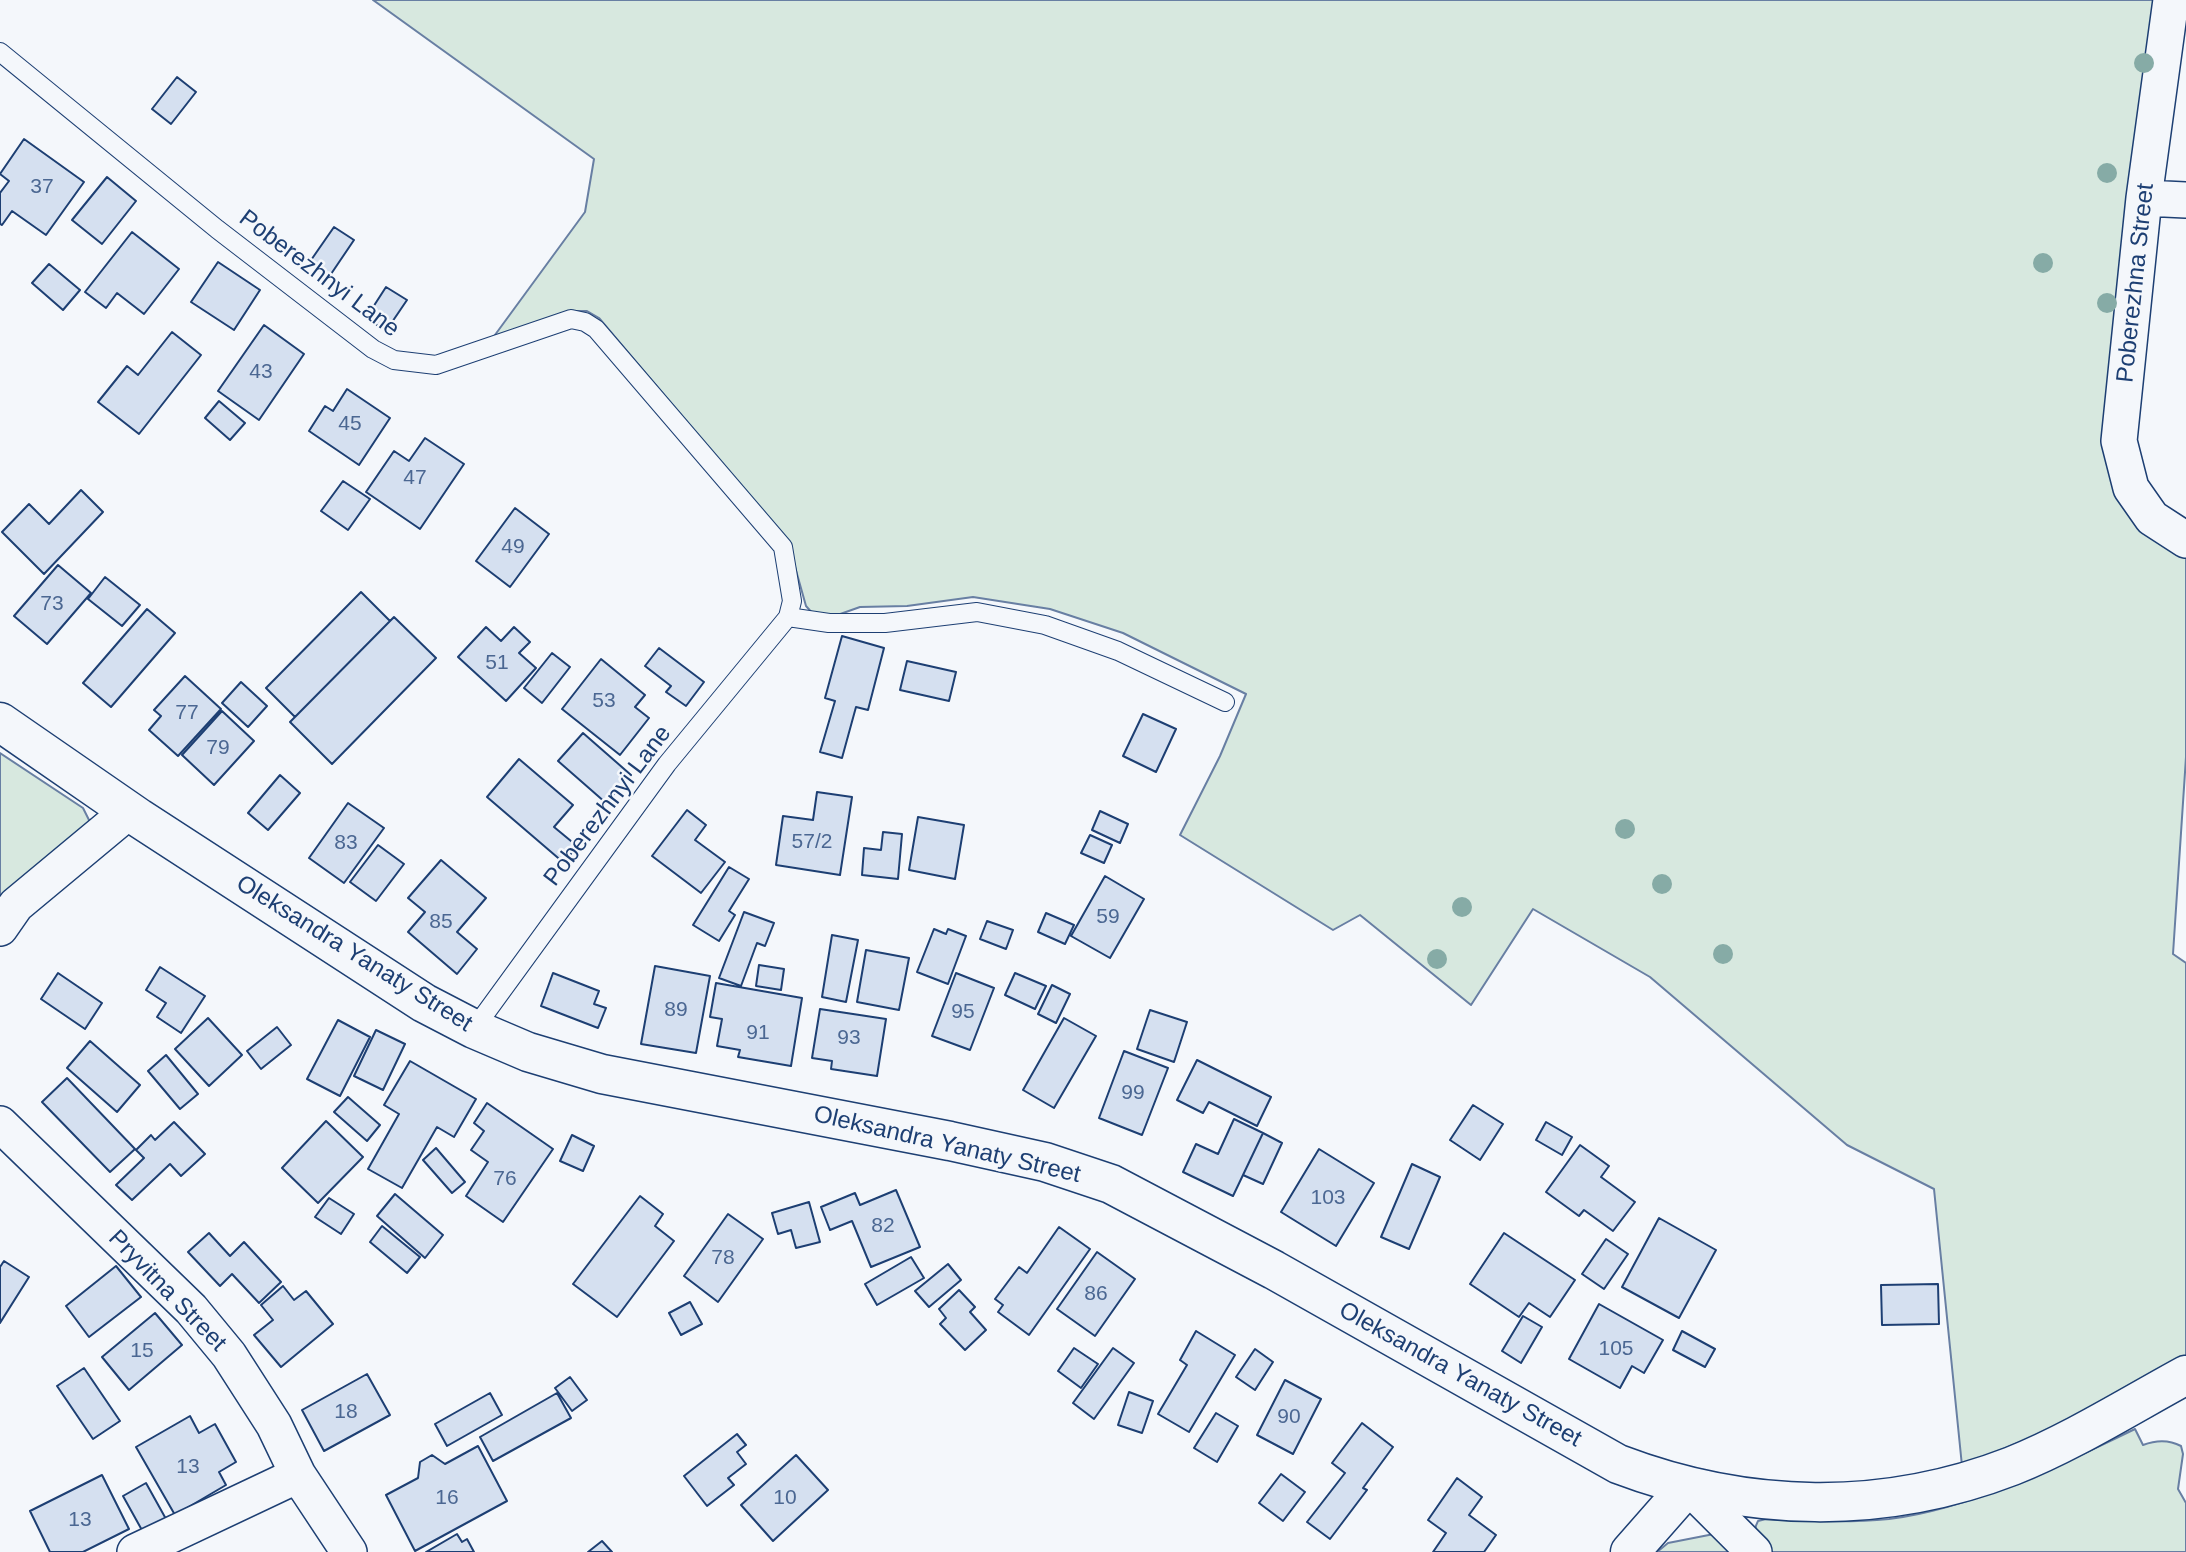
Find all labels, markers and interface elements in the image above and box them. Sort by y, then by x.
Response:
house number: 37 [30,174,54,200]
street label: Poberezhna Street [2111,182,2161,384]
street label: Poberezhnyi Lane [233,204,405,344]
house number: 43 [249,359,273,385]
house number: 45 [338,411,362,437]
house number: 47 [403,465,427,491]
house number: 49 [501,534,525,560]
house number: 73 [40,591,64,617]
house number: 51 [485,650,509,676]
house number: 53 [592,688,616,714]
house number: 77 [175,700,199,726]
street label: Poberezhnyi Lane [538,720,678,892]
house number: 79 [206,735,230,761]
house number: 57/2 [792,829,832,855]
house number: 83 [334,830,358,856]
street label: Oleksandra Yanaty Street [231,869,477,1039]
house number: 59 [1096,904,1120,930]
house number: 85 [429,909,453,935]
house number: 89 [664,997,688,1023]
house number: 95 [951,999,975,1025]
house number: 91 [746,1020,770,1046]
house number: 93 [837,1025,861,1051]
house number: 99 [1121,1080,1145,1106]
street label: Oleksandra Yanaty Street [811,1100,1083,1190]
house number: 76 [493,1166,517,1192]
house number: 103 [1310,1185,1346,1211]
house number: 82 [871,1213,895,1239]
street label: Pryvitna Street [102,1224,232,1358]
house number: 78 [711,1245,735,1271]
house number: 86 [1084,1281,1108,1307]
street label: Oleksandra Yanaty Street [1334,1296,1586,1454]
house number: 105 [1598,1336,1634,1362]
house number: 15 [130,1338,154,1364]
house number: 18 [334,1399,358,1425]
house number: 90 [1277,1404,1301,1430]
house number: 13 [176,1454,200,1480]
house number: 16 [435,1485,459,1511]
house number: 10 [773,1485,797,1511]
house number: 13 [68,1507,92,1533]

